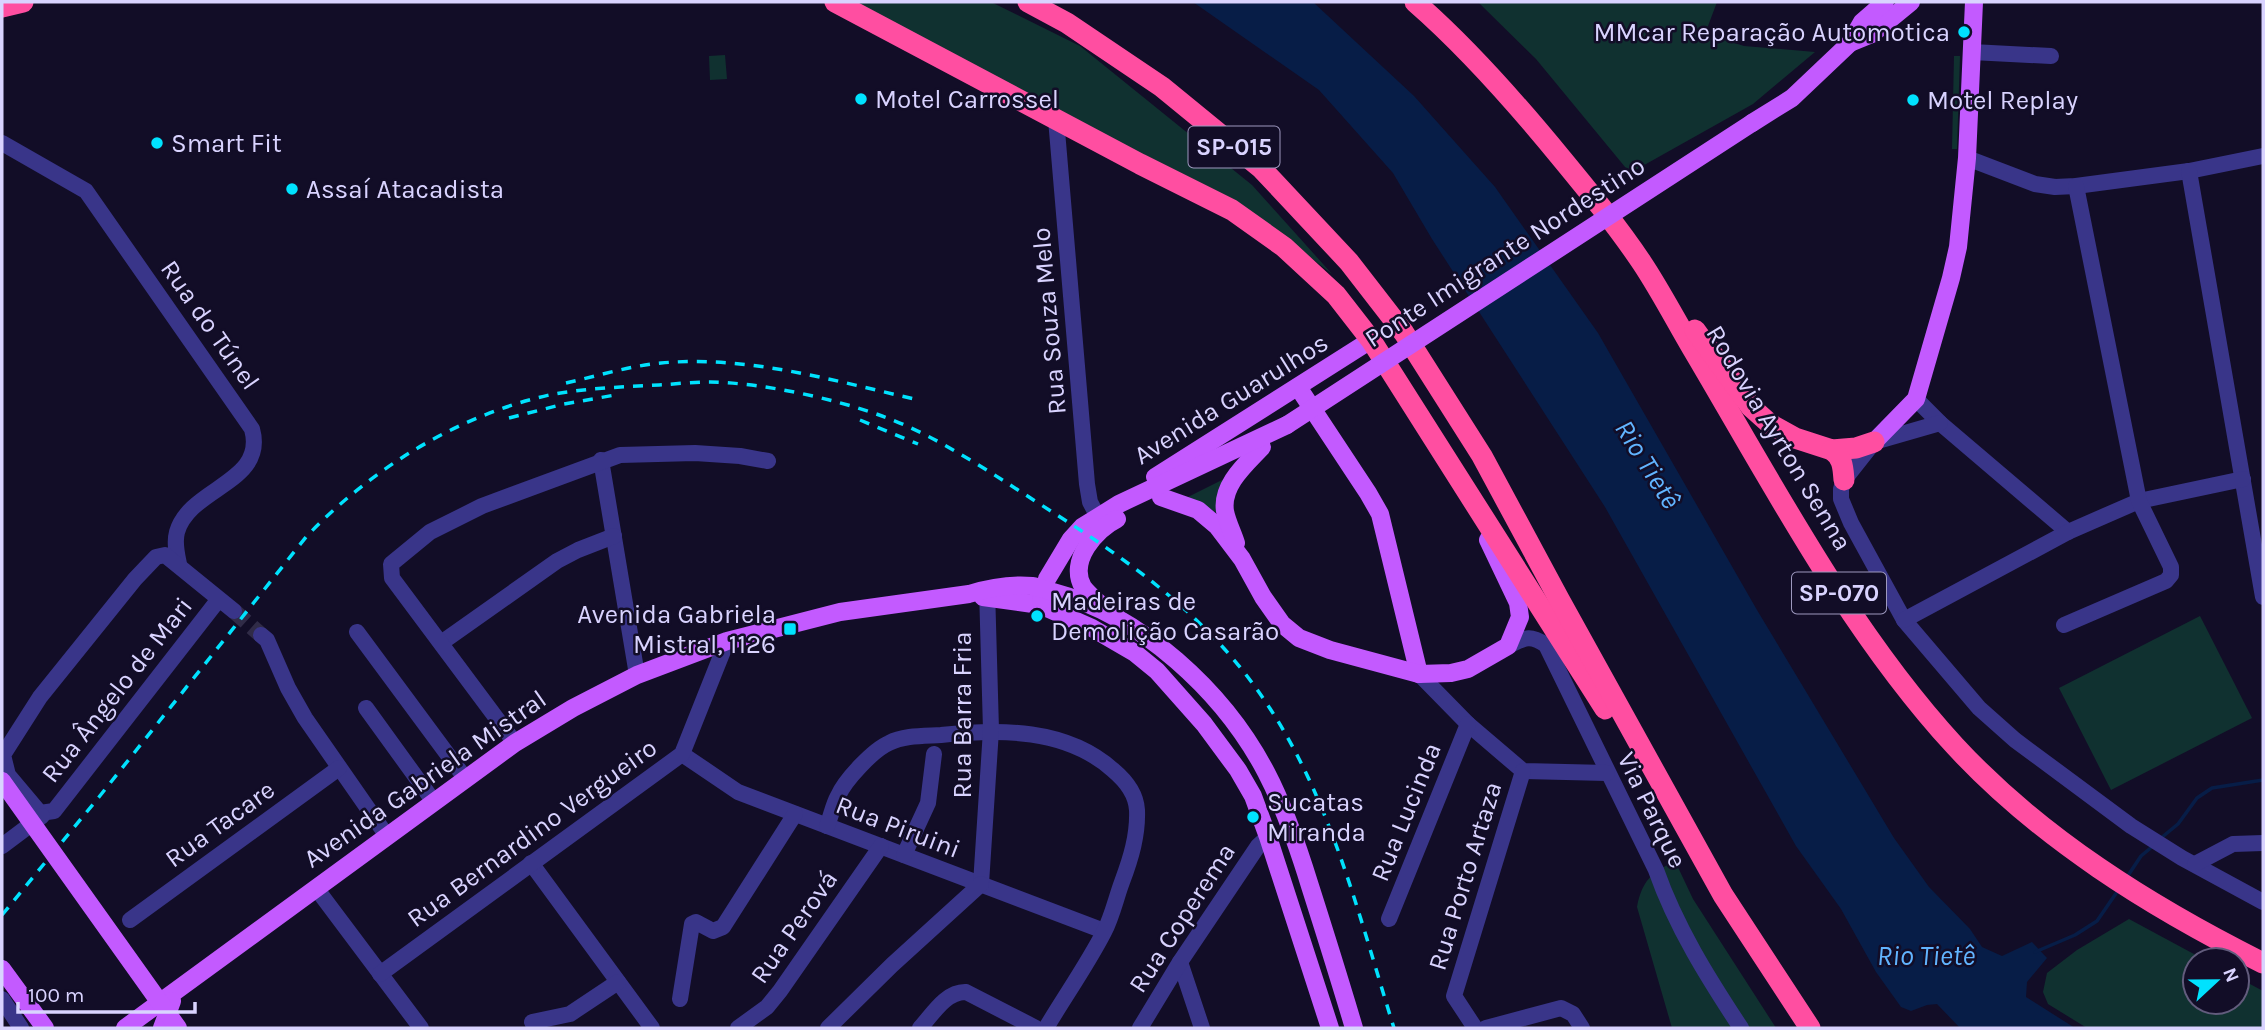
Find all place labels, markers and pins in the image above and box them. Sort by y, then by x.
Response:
place label: MMcar Reparação Automotica [1594,17,1950,48]
marker: MMcar Reparação Automotica [1956,24,1972,40]
place label: Motel Carrossel [875,84,1059,115]
place label: Motel Replay [1927,85,2078,116]
marker: Motel Carrossel [853,91,869,107]
marker: Motel Replay [1905,92,1921,108]
place label: Smart Fit [171,128,282,159]
marker: Smart Fit [149,135,165,151]
place label: Assaí Atacadista [306,174,504,205]
marker: Assaí Atacadista [284,181,300,197]
place label: Madeiras de Demolição Casarão [1051,586,1279,647]
place label: Avenida Gabriela Mistral, 1126 [577,599,776,660]
marker: Madeiras de Demolição Casarão [1029,608,1045,624]
marker: Avenida Gabriela Mistral, 1126 [782,621,798,637]
place label: Sucatas Miranda [1267,787,1366,848]
marker: Sucatas Miranda [1245,809,1261,825]

